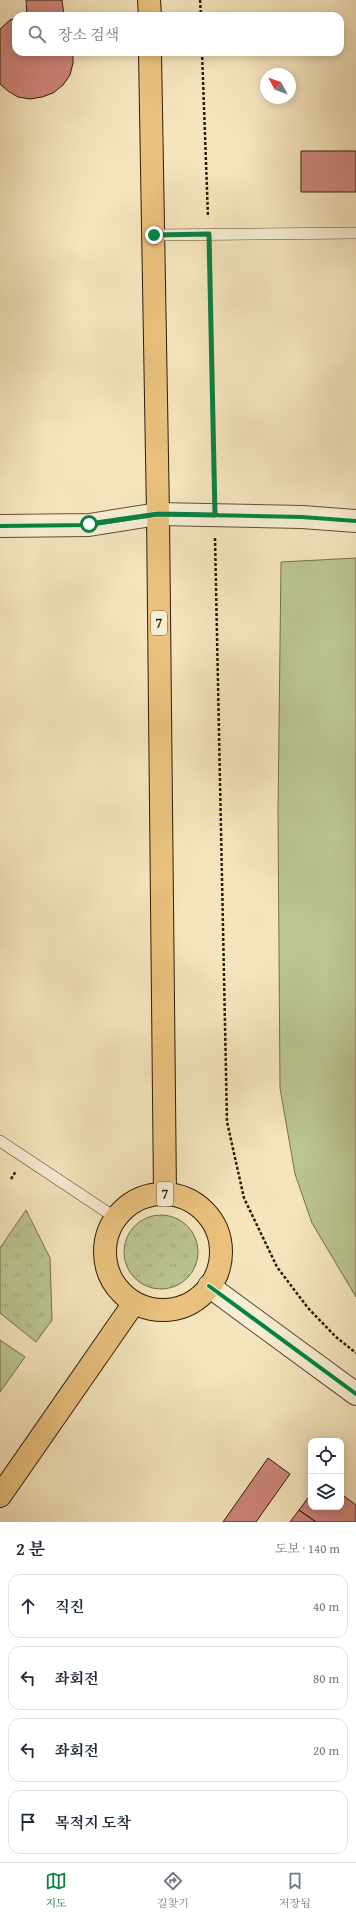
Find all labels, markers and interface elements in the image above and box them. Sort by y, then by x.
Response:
search box [12,12,344,56]
icon: search [26,23,48,45]
text: 장소 검색 [58,24,119,45]
north arrow [260,68,296,104]
route end [145,226,163,244]
route start [80,515,98,533]
road number: 7 [151,611,167,635]
road number: 7 [157,1182,173,1206]
map controls [308,1438,344,1510]
button: locate [308,1438,344,1474]
button: layers [308,1474,344,1510]
text: 2 분 [16,1536,45,1561]
text: 도보 · 140 m [275,1539,340,1558]
icon: ahead [17,1595,39,1617]
text: 직진 [55,1596,84,1617]
text: 40 m [313,1597,339,1616]
icon: left [17,1667,39,1689]
text: 좌회전 [55,1668,98,1689]
text: 80 m [313,1669,339,1688]
icon: left [17,1739,39,1761]
text: 좌회전 [55,1740,98,1761]
text: 20 m [313,1741,339,1760]
icon: arrive [17,1811,39,1833]
text: 목적지 도착 [55,1812,131,1833]
tab: 지도 [45,1870,67,1911]
tab: 길찾기 [157,1870,189,1911]
tab: 저장됨 [279,1870,311,1911]

